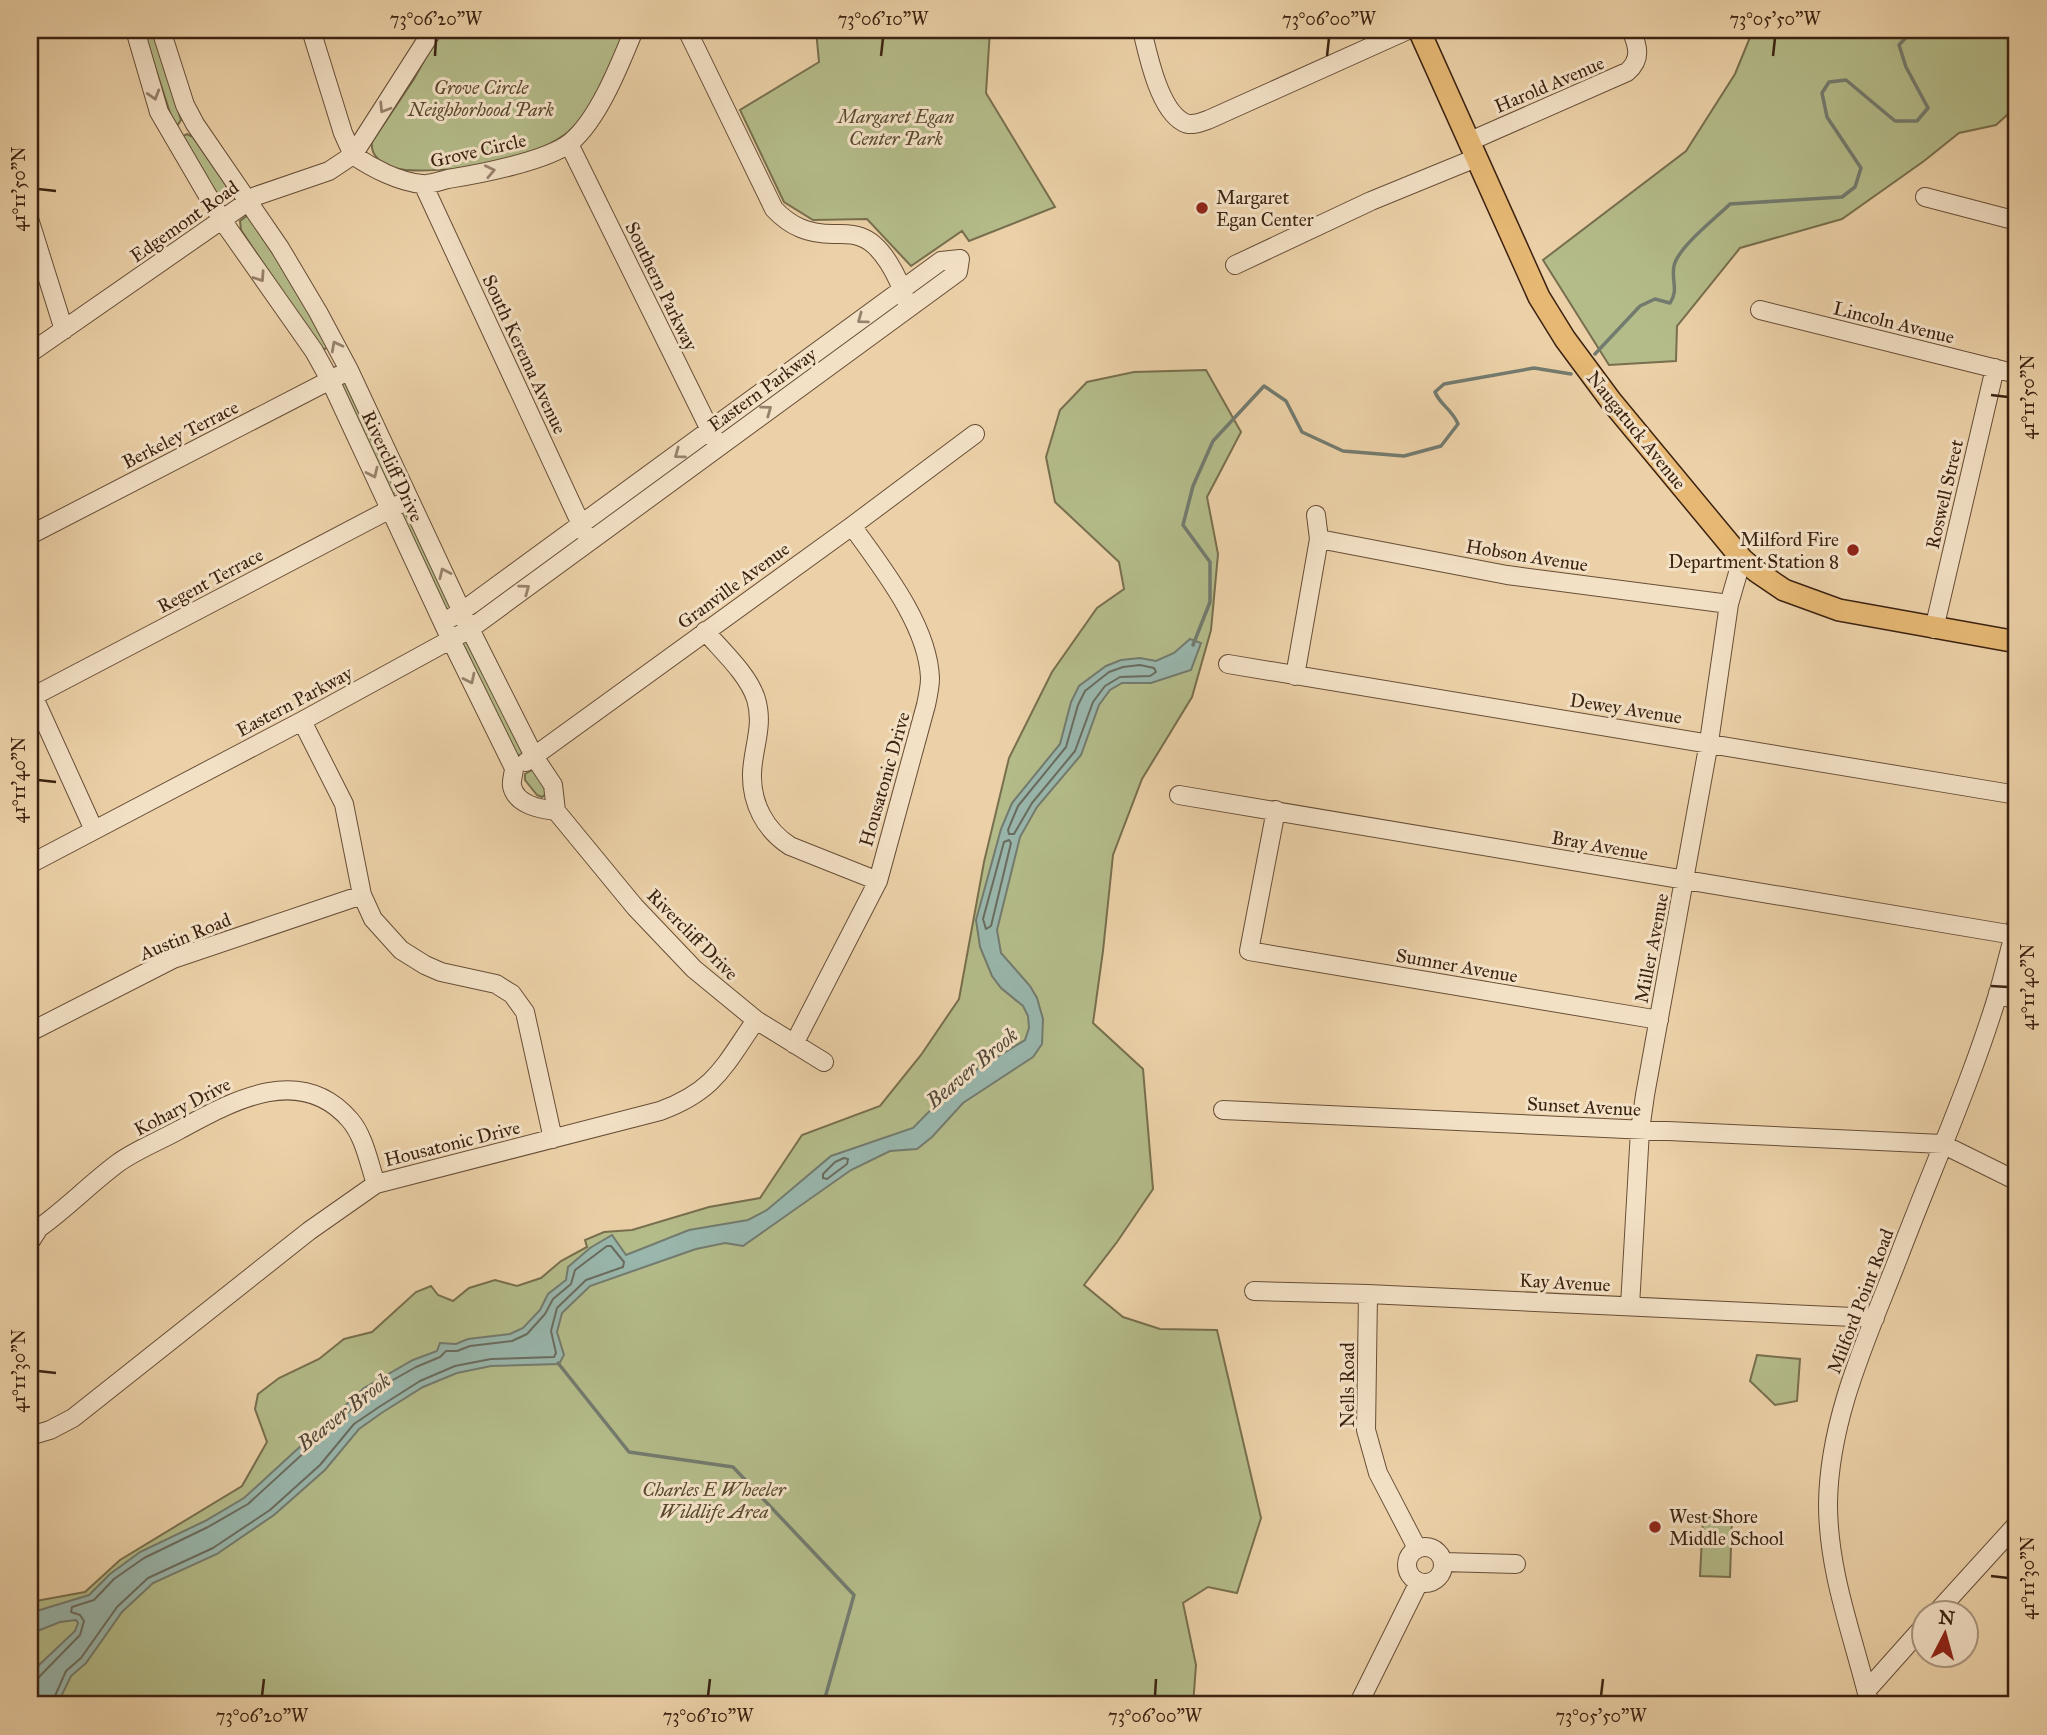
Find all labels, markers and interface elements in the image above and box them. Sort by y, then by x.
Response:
text: 73°06'20"W [390,8,483,30]
text: 73°06'10"W [838,8,929,30]
text: 73°06'00"W [1282,8,1377,30]
text: 73°05'50"W [1730,8,1821,30]
street label: Harold Avenue [1491,51,1608,118]
park label: Grove Circle Neighborhood Park [407,76,555,121]
one-way arrow [146,89,161,101]
one-way arrow [379,101,392,114]
park label: Margaret Egan Center Park [836,105,954,150]
street label: Grove Circle [428,128,528,173]
text: 41°11'50"N [8,147,30,231]
one-way arrow [484,165,496,180]
street label: Edgemont Road [126,175,244,268]
place label: Margaret Egan Center [1216,186,1315,232]
marker: Margaret Egan Center [1194,200,1210,216]
street label: Southern Parkway [620,218,703,356]
one-way arrow [252,269,264,282]
street label: South Kerema Avenue [477,271,572,438]
street label: Lincoln Avenue [1831,296,1957,349]
one-way arrow [857,311,870,323]
one-way arrow [331,340,344,353]
street label: Eastern Parkway [704,342,822,436]
text: 41°11'50"N [2017,355,2039,439]
street label: Naugatuck Avenue [1581,367,1691,495]
street label: Berkeley Terrace [118,395,242,474]
one-way arrow [759,406,772,419]
street label: Rivercliff Drive [357,407,428,526]
street label: Roswell Street [1921,437,1968,551]
one-way arrow [674,446,687,458]
one-way arrow [365,466,379,478]
place label: Milford Fire Department Station 8 [1668,528,1839,573]
street label: Hobson Avenue [1464,534,1590,577]
street label: Granville Avenue [673,537,794,634]
marker: Milford Fire Department Station 8 [1845,542,1861,558]
street label: Regent Terrace [153,543,268,619]
one-way arrow [438,568,452,581]
one-way arrow [517,585,530,597]
street label: Eastern Parkway [232,661,357,742]
one-way arrow [461,672,475,684]
street label: Dewey Avenue [1568,688,1684,729]
street label: Housatonic Drive [854,709,915,849]
text: 41°11'40"N [8,737,30,823]
street label: Bray Avenue [1550,826,1650,865]
street label: Rivercliff Drive [642,884,743,985]
street label: Miller Avenue [1630,891,1673,1005]
street label: Austin Road [135,908,235,966]
street label: Sumner Avenue [1394,943,1520,988]
text: 41°11'40"N [2017,944,2039,1030]
water label: Beaver Brook [920,1022,1024,1115]
street label: Kohary Drive [130,1072,235,1141]
street label: Sunset Avenue [1526,1092,1642,1121]
street label: Housatonic Drive [382,1116,522,1171]
street label: Milford Point Road [1822,1225,1899,1377]
street label: Kay Avenue [1519,1269,1611,1296]
text: 41°11'30"N [8,1329,30,1413]
street label: Nells Road [1336,1342,1359,1428]
water label: Beaver Brook [291,1367,397,1457]
park label: Charles E Wheeler Wildlife Area [642,1478,787,1523]
place label: West Shore Middle School [1669,1505,1785,1550]
marker: West Shore Middle School [1647,1519,1663,1535]
text: 41°11'30"N [2017,1536,2039,1620]
north arrow [1910,1598,1980,1668]
text: N [1938,1605,1956,1630]
text: 73°06'20"W [216,1705,309,1727]
text: 73°06'10"W [663,1705,754,1727]
text: 73°06'00"W [1108,1705,1203,1727]
text: 73°05'50"W [1556,1705,1647,1727]

